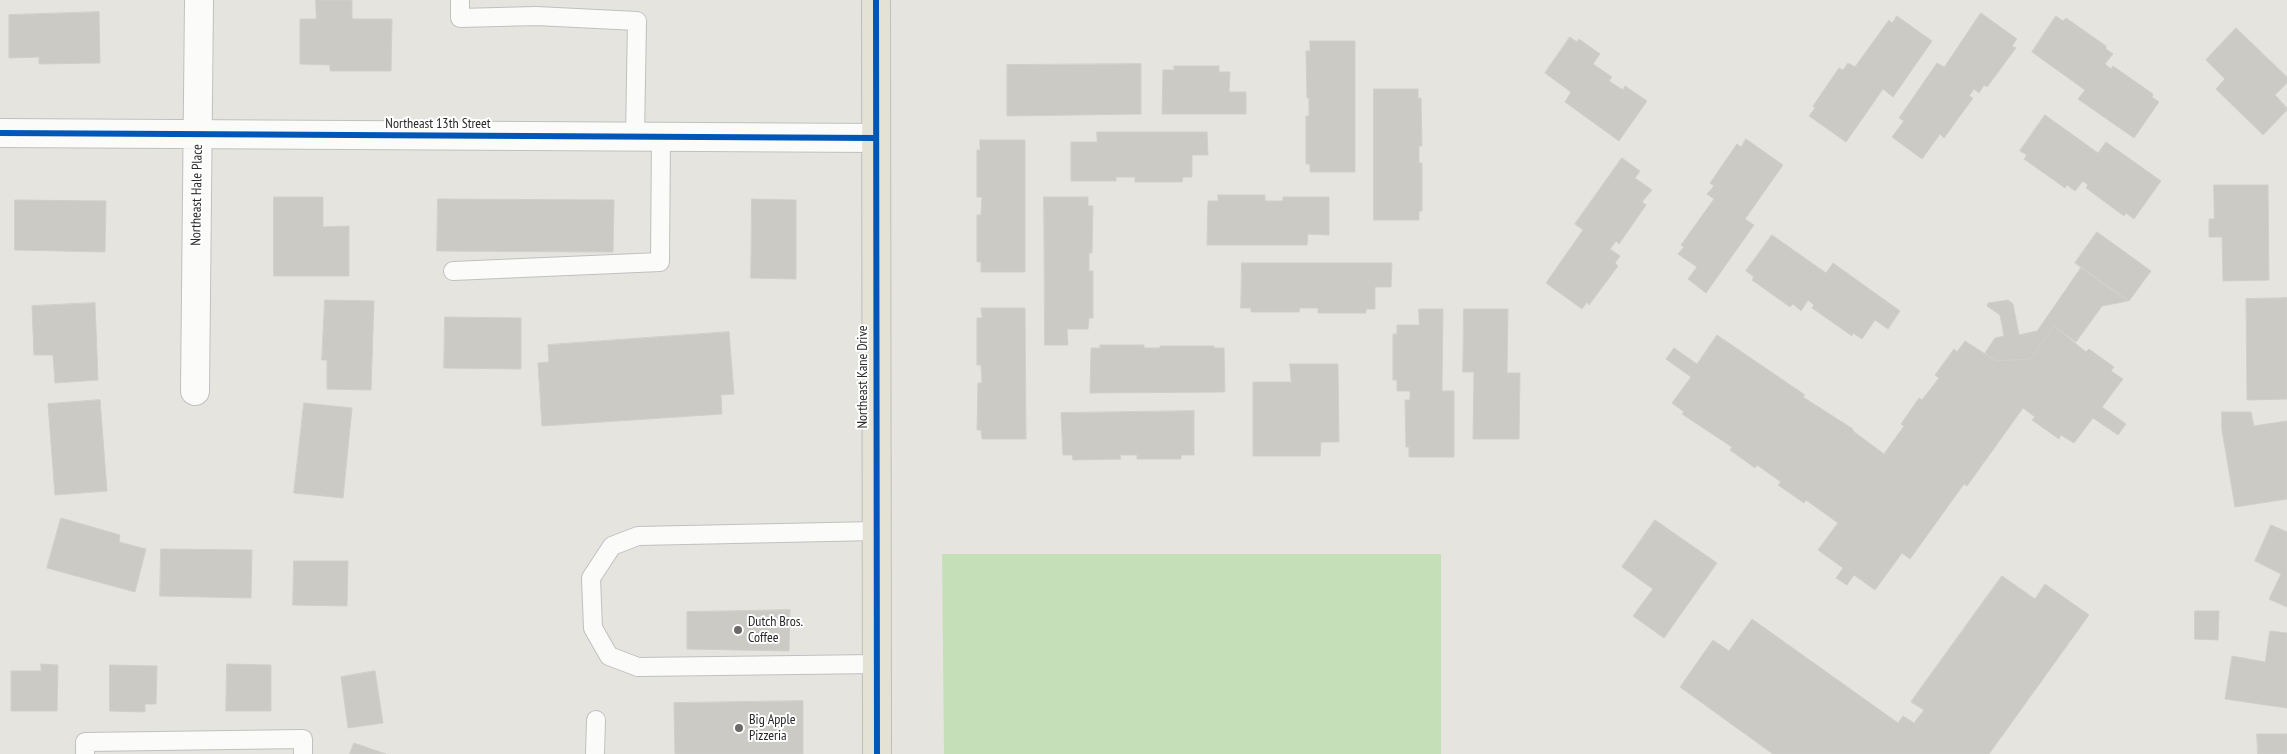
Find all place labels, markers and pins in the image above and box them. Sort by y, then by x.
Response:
place label: Dutch Bros. Coffee [748,614,803,646]
marker: Dutch Bros. Coffee [732,624,744,636]
place label: Big Apple Pizzeria [749,712,795,744]
marker: Big Apple Pizzeria [733,722,745,734]

